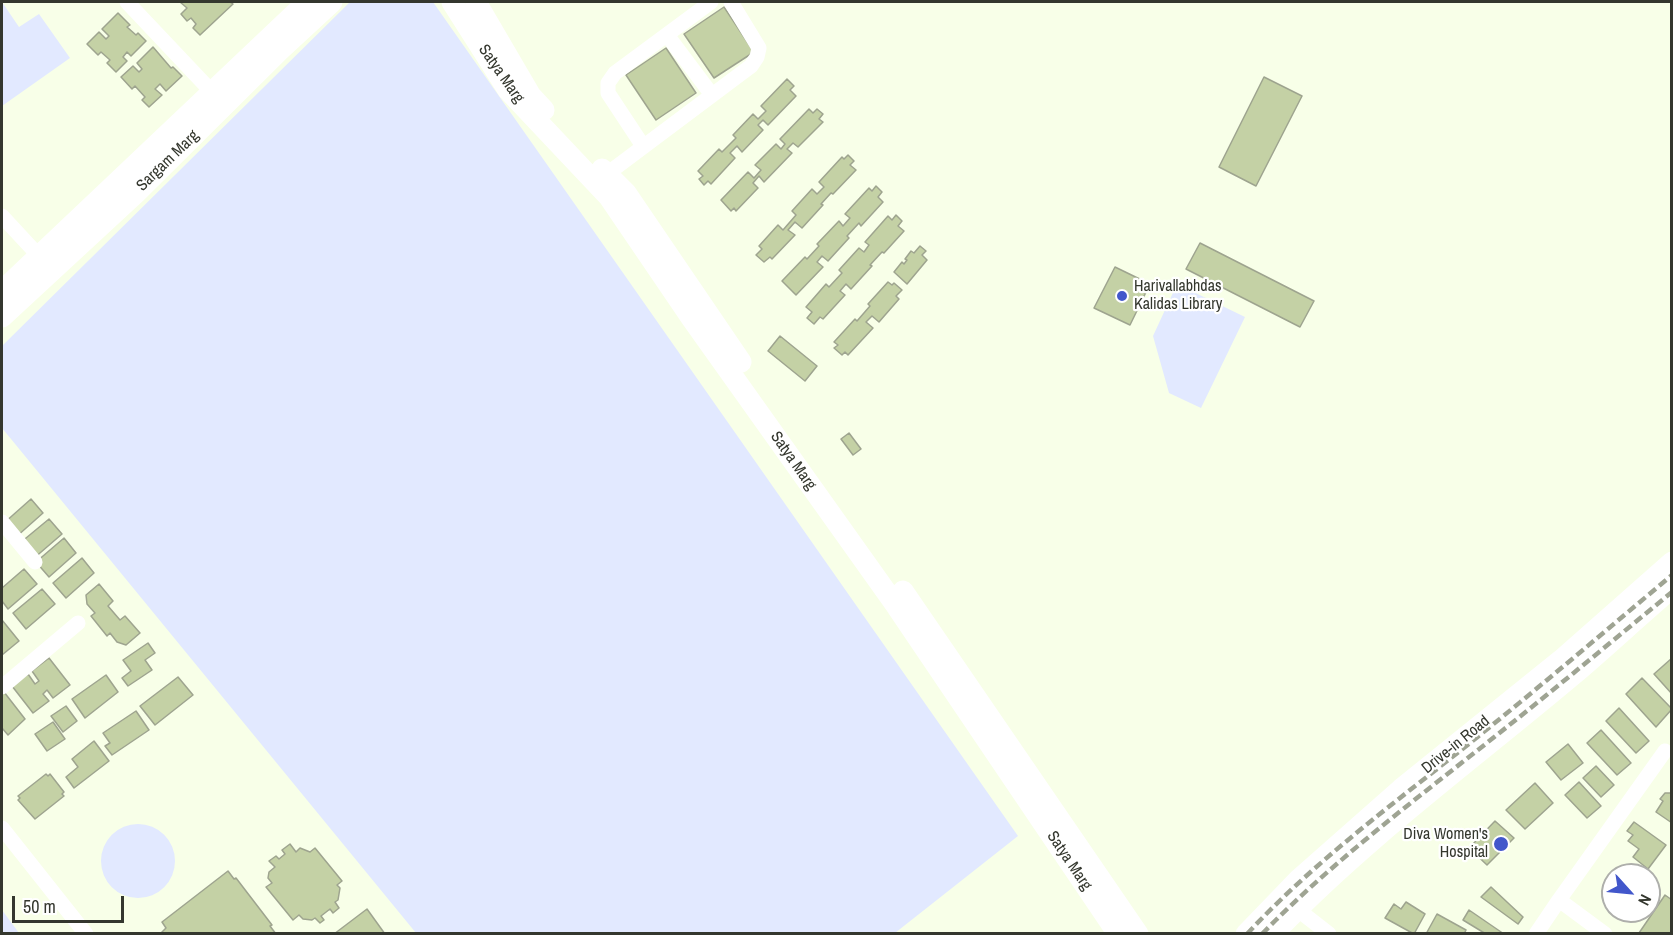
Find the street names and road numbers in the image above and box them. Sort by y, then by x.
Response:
street label: Satya Marg [474,41,528,107]
street label: Sargam Marg [133,126,203,196]
street label: Satya Marg [766,428,820,494]
street label: Drive-in Road [1418,712,1494,778]
street label: Satya Marg [1042,828,1096,894]

